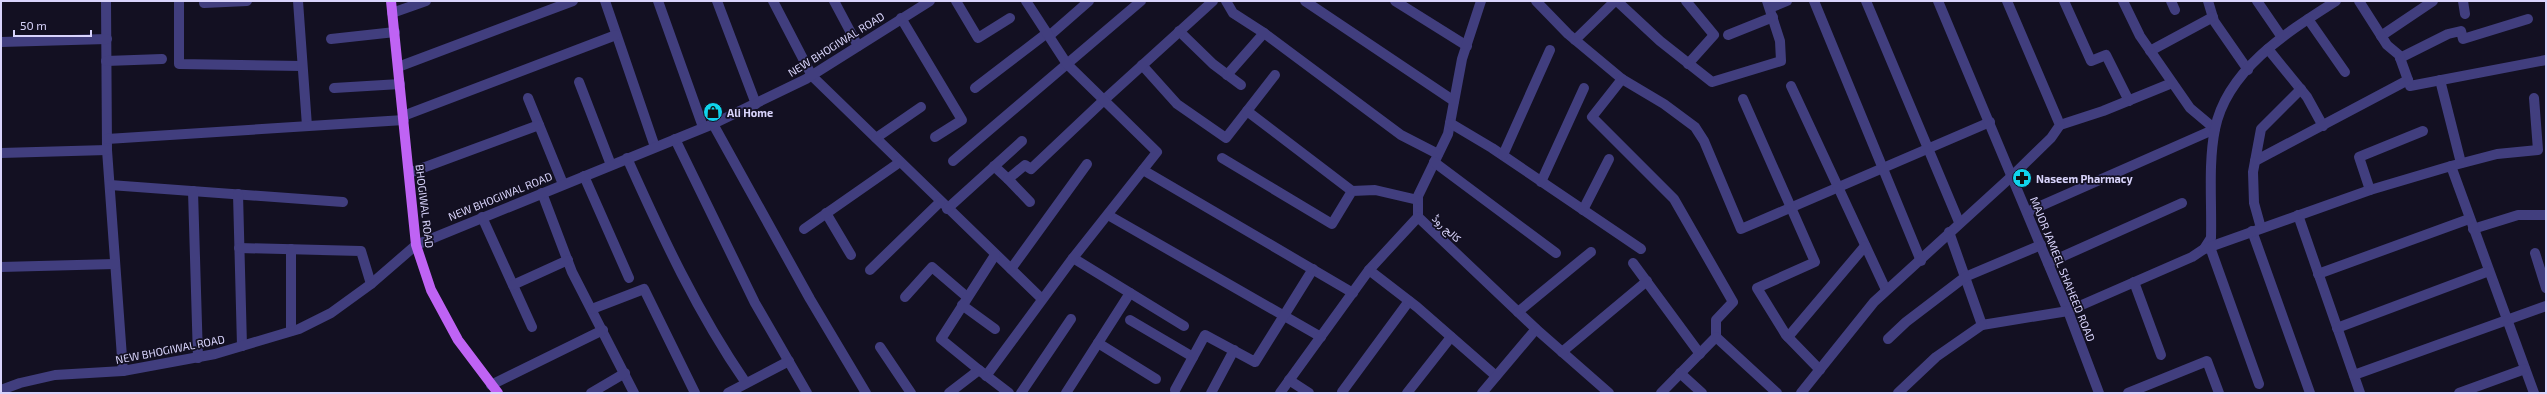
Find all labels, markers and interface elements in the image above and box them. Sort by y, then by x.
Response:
street label: NEW BHOGIWAL ROAD [785,9,887,79]
scale bar [14,12,91,38]
text: 50 m [20,18,47,32]
shop icon: Ali Home [702,101,724,123]
place label: Ali Home [727,106,773,119]
street label: BHOGIWAL ROAD [413,163,437,249]
pharmacy icon: Naseem Pharmacy [2011,167,2033,189]
street label: NEW BHOGIWAL ROAD [446,169,554,223]
place label: Naseem Pharmacy [2036,172,2133,186]
street label: MAJOR JAMEEL SHAHEED ROAD [2028,195,2098,343]
street label: کالج روڈ [1429,211,1464,246]
street label: NEW BHOGIWAL ROAD [114,332,226,366]

